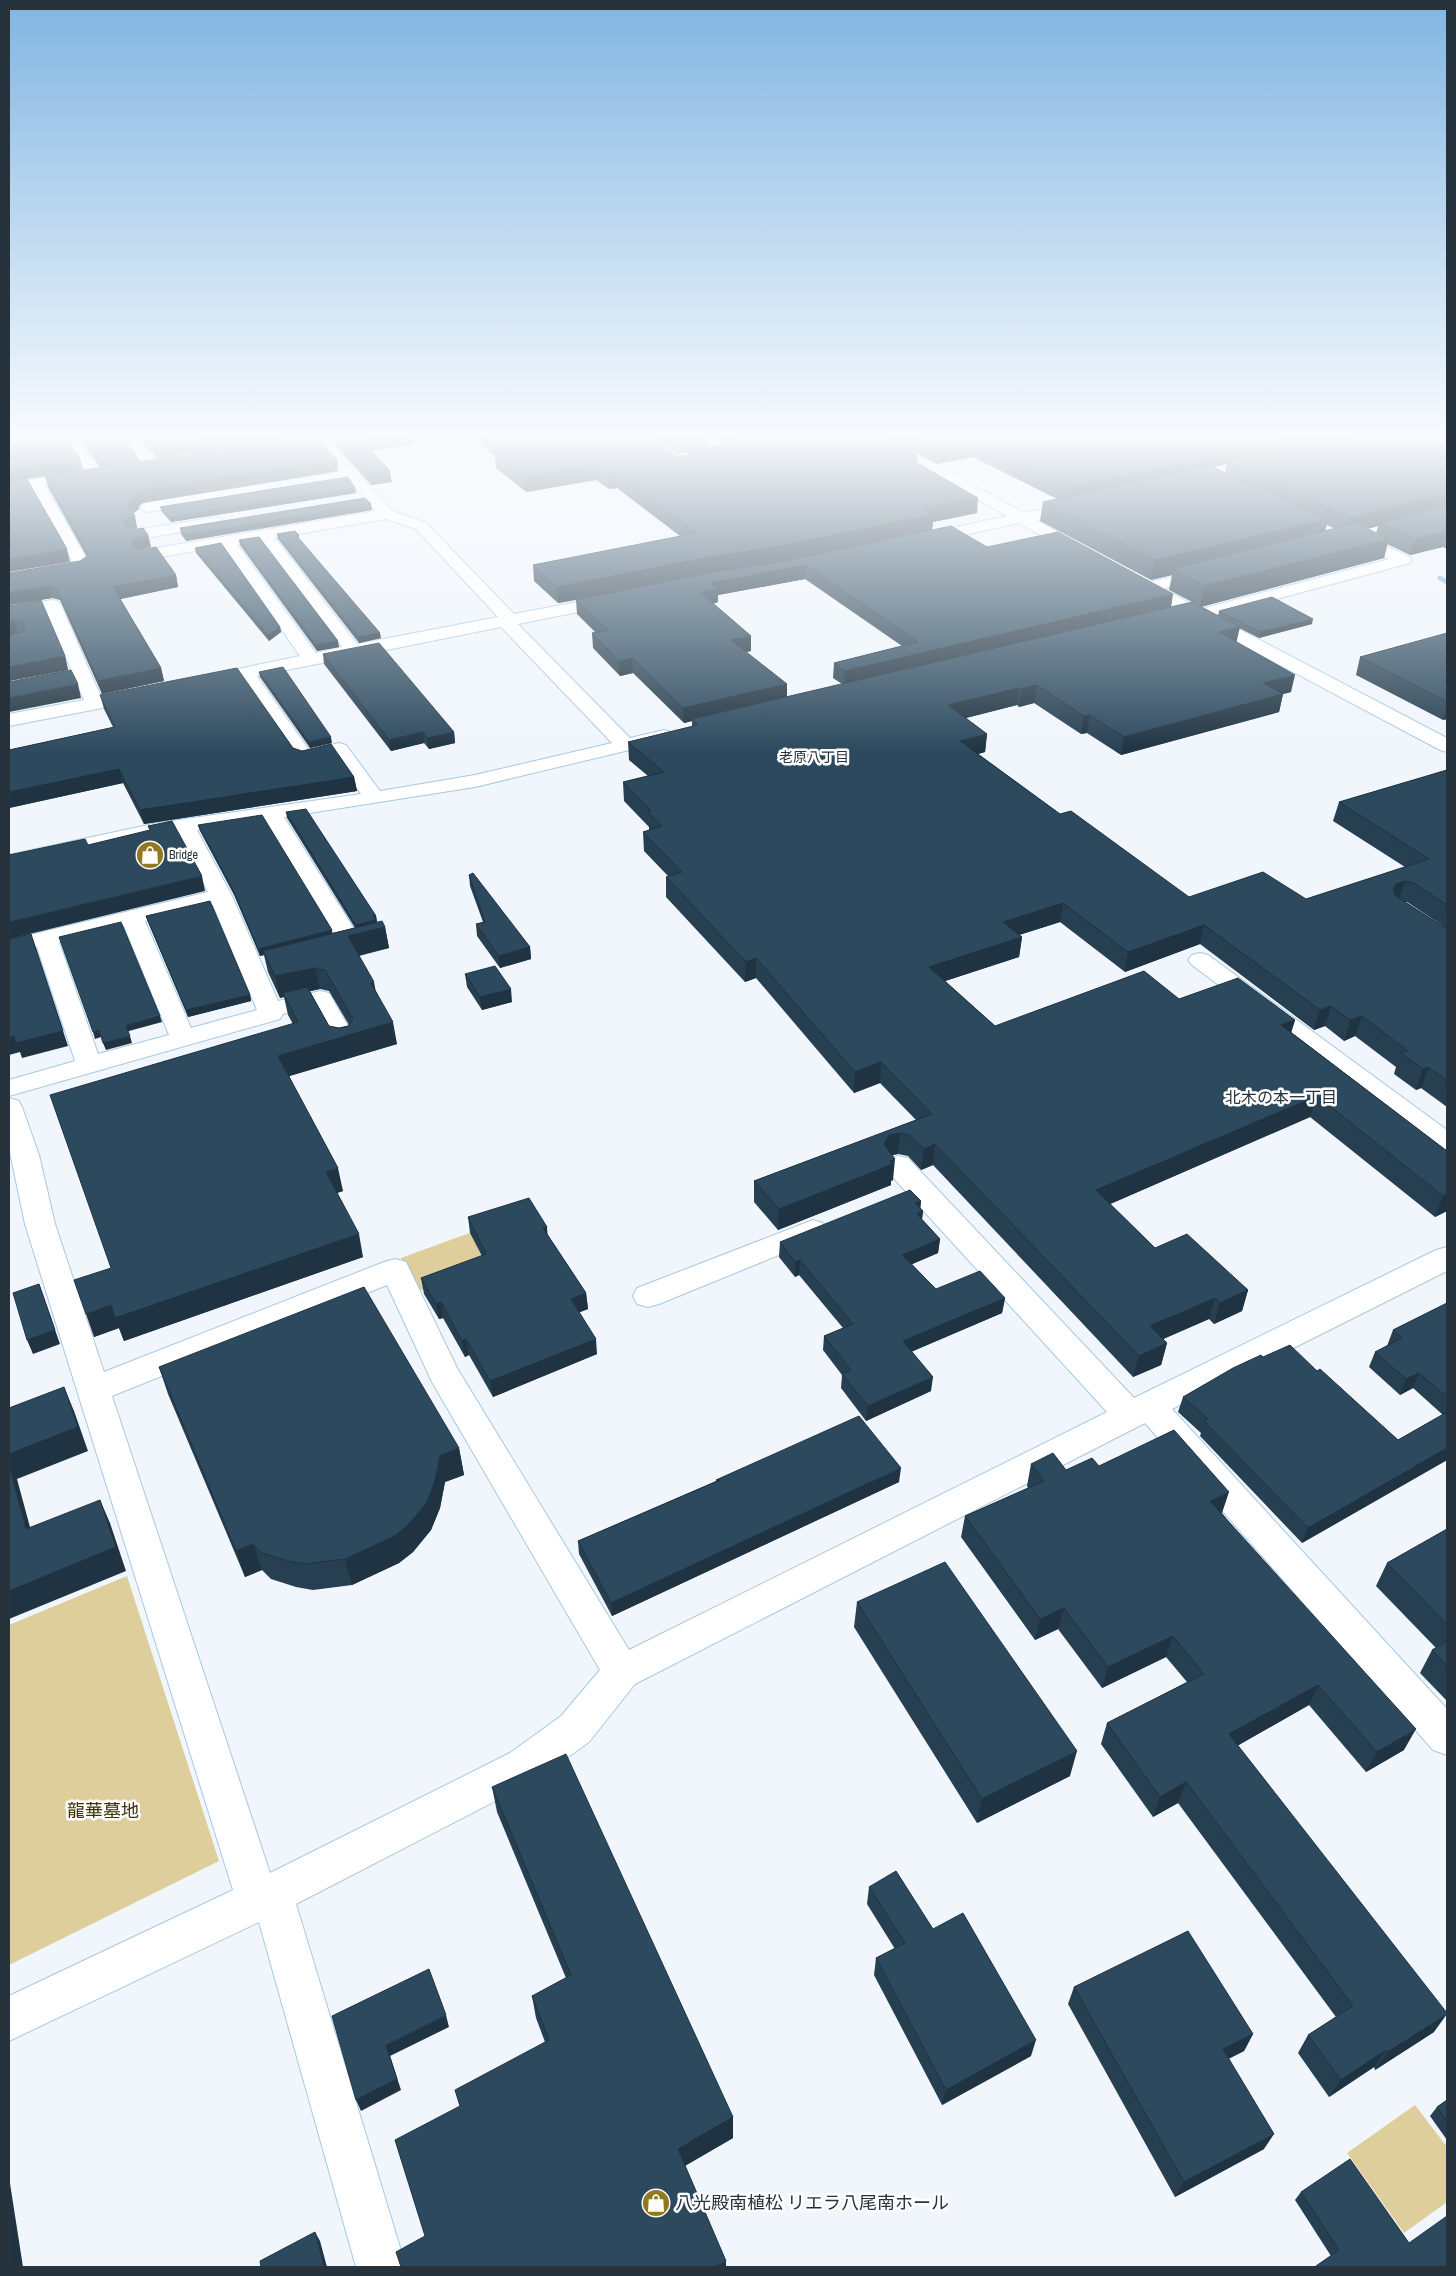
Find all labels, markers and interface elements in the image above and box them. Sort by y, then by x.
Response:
district label: 老原八丁目 [779,748,849,766]
shop icon: Bridge [135,840,165,870]
place label: Bridge [169,847,198,863]
district label: 北木の本一丁目 [1225,1086,1337,1108]
park label: 龍華墓地 [67,1798,139,1823]
shop icon: 八光殿南植松 リエラ八尾南ホール [641,2188,671,2218]
place label: 八光殿南植松 リエラ八尾南ホール [675,2190,949,2215]

